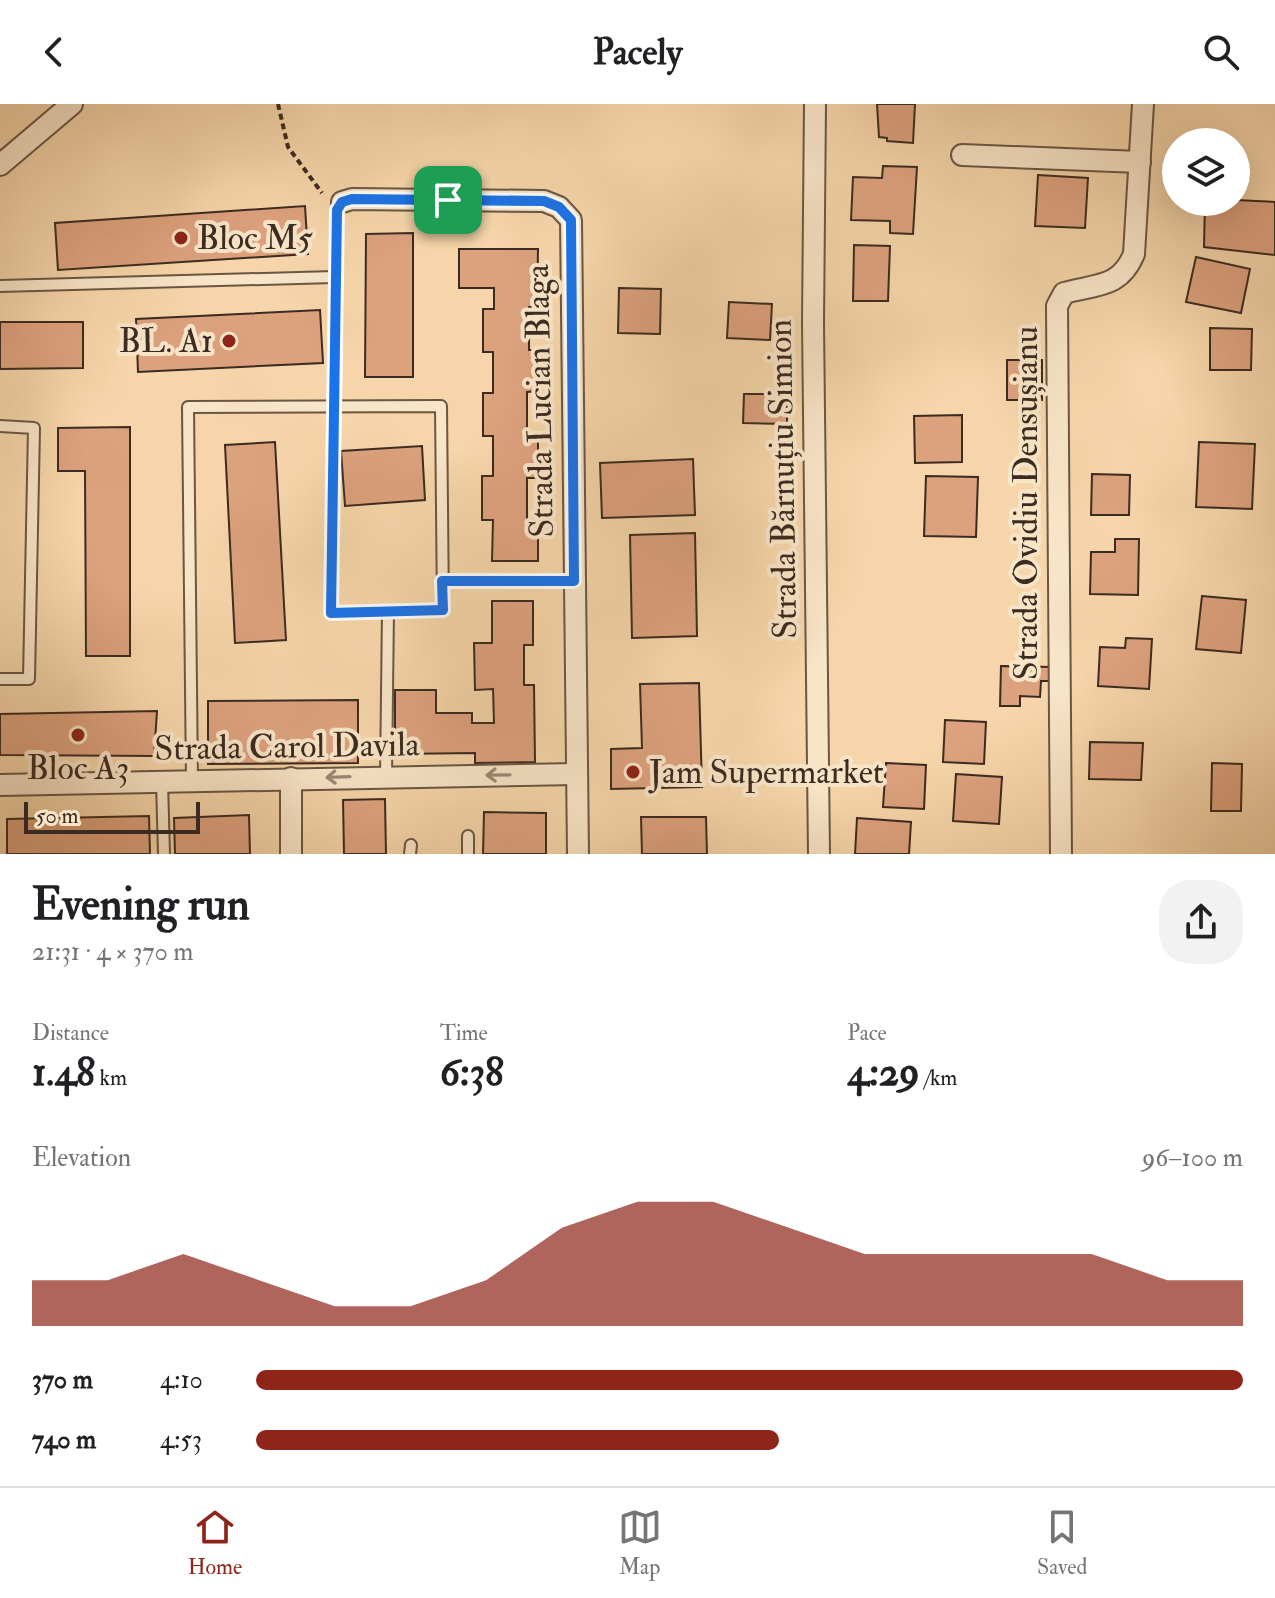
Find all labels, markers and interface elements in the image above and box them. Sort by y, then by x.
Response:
icon: back [32,30,76,74]
text: Pacely [593,30,682,75]
icon: search [1199,30,1243,74]
map controls [1162,128,1250,216]
button: layers [1162,128,1250,216]
pin [414,166,482,234]
icon: arrive [426,178,470,222]
place label: Bloc M5 [197,217,313,260]
marker: Bloc M5 [172,229,190,247]
street label: Strada Lucian Blaga [516,263,564,538]
street label: Strada Bărnuțiu Simion [759,319,807,639]
place label: BL. A1 [119,320,213,363]
street label: Strada Ovidiu Densușianu [1005,326,1048,680]
marker: BL. A1 [220,332,238,350]
street label: Strada Carol Davila [154,723,421,771]
marker: Bloc A3 [69,726,87,744]
place label: Bloc A3 [27,747,129,790]
place label: Jam Supermarket [648,751,884,794]
marker: Jam Supermarket [624,763,642,781]
one-way arrow [485,767,512,782]
one-way arrow [325,769,352,785]
scale bar [24,798,200,834]
text: 50 m [36,802,78,830]
text: Evening run [32,878,250,933]
button: share [1159,880,1243,964]
text: 21:31 · 4 × 370 m [32,936,193,968]
text: Distance [32,1019,109,1047]
text: Time [440,1019,488,1047]
text: Pace [847,1019,887,1047]
text: 1.48 [32,1047,95,1098]
text: 6:38 [440,1047,504,1098]
text: 4:29 [847,1047,920,1098]
text: km [95,1064,127,1092]
text: /km [920,1064,957,1092]
text: Elevation [32,1142,131,1174]
text: 96–100 m [1142,1142,1243,1174]
text: 370 m [32,1364,93,1396]
text: 4:10 [160,1364,203,1396]
text: 740 m [32,1424,96,1456]
text: 4:53 [160,1424,202,1456]
tab: Home [188,1505,242,1581]
tab: Map [618,1505,662,1581]
tab: Saved [1037,1505,1087,1581]

